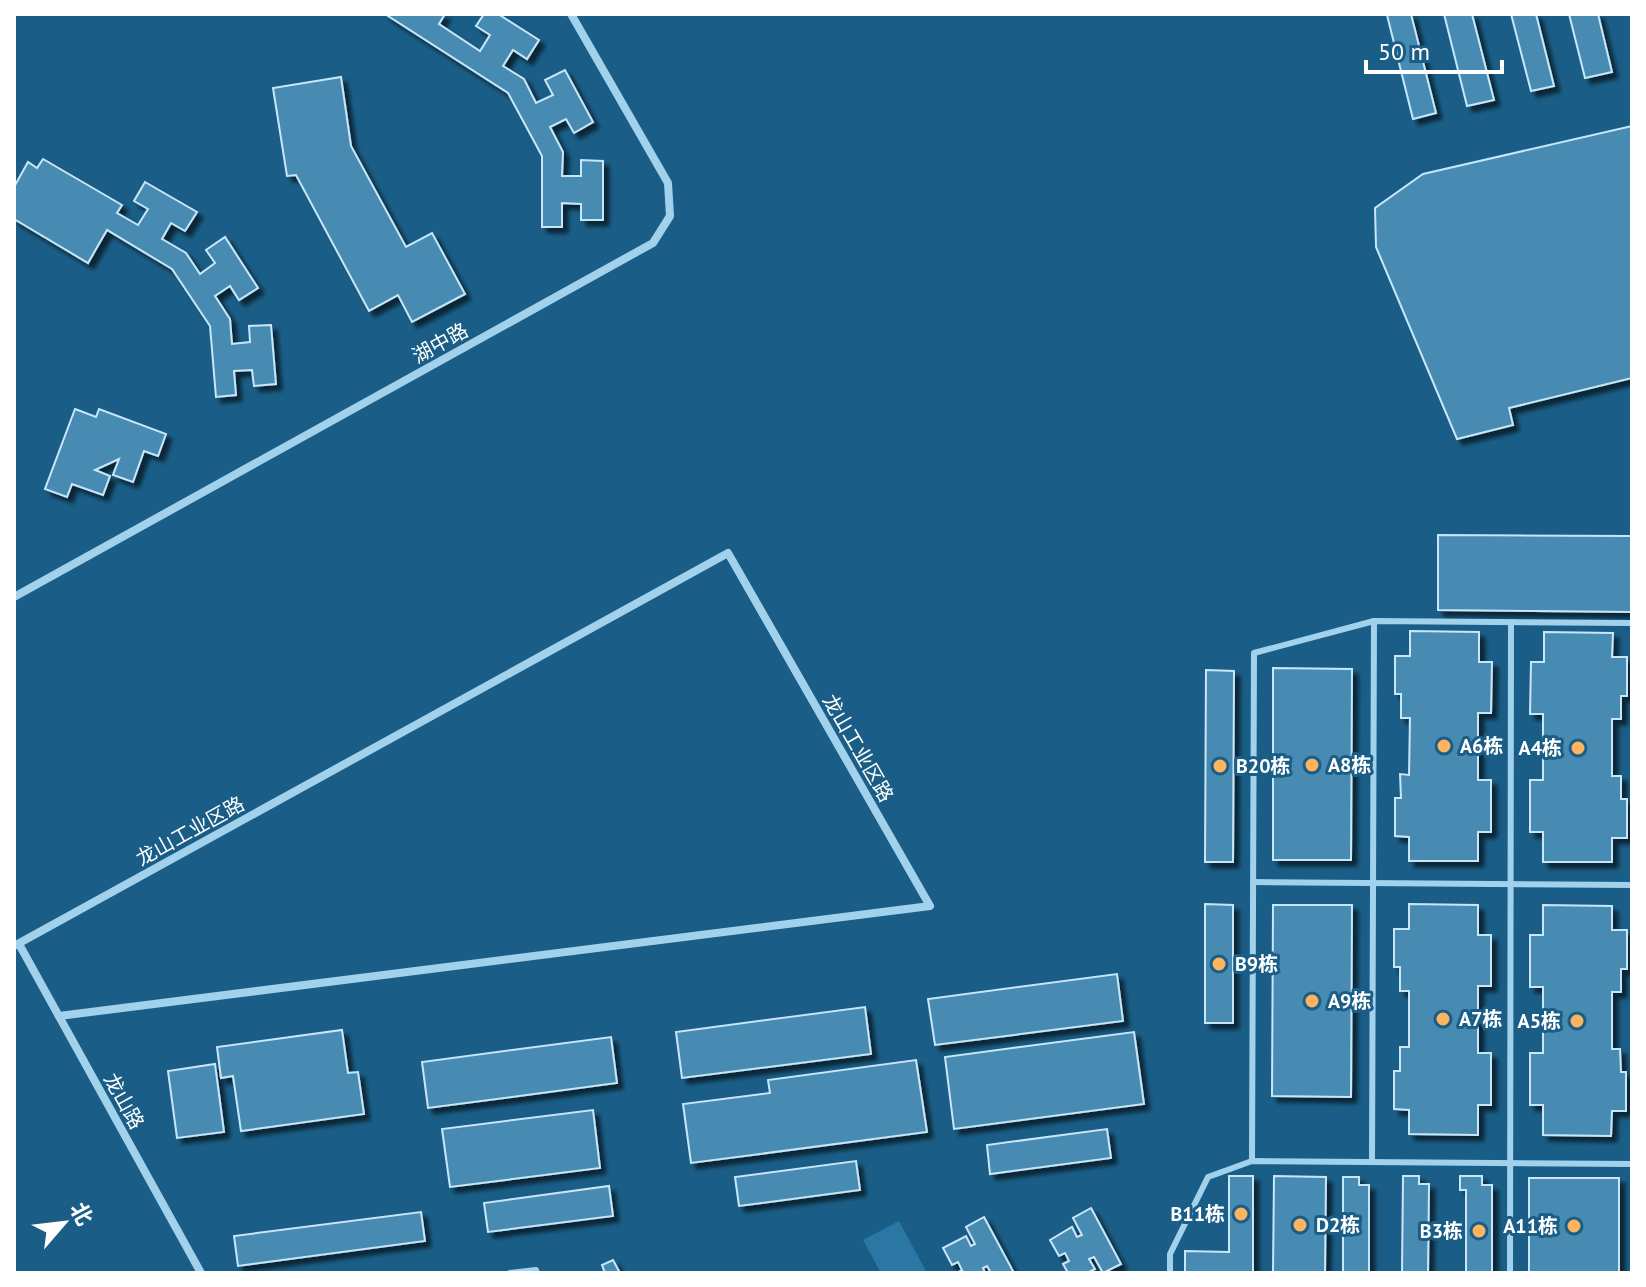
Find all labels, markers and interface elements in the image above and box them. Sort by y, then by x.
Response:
scale bar [1366,24,1502,74]
text: 50 m [1378,36,1430,67]
street label: 湖中路 [407,317,473,369]
street label: 龙山工业区路 [817,690,899,806]
place label: A6栋 [1460,733,1503,759]
place label: A4栋 [1519,735,1562,761]
marker: A6栋 [1435,737,1453,755]
marker: A4栋 [1569,739,1587,757]
place label: A8栋 [1328,752,1371,778]
place label: B20栋 [1236,753,1291,779]
marker: A8栋 [1303,756,1321,774]
marker: B20栋 [1211,757,1229,775]
street label: 龙山工业区路 [131,791,249,871]
place label: B9栋 [1235,951,1278,977]
marker: B9栋 [1210,955,1228,973]
place label: A9栋 [1328,988,1371,1014]
marker: A9栋 [1303,992,1321,1010]
place label: A7栋 [1459,1006,1502,1032]
place label: A5栋 [1518,1008,1561,1034]
marker: A7栋 [1434,1010,1452,1028]
marker: A5栋 [1568,1012,1586,1030]
street label: 龙山路 [98,1068,150,1134]
north arrow [24,1183,104,1263]
text: 北 [64,1197,99,1230]
place label: B11栋 [1171,1201,1225,1227]
marker: B11栋 [1232,1205,1250,1223]
place label: D2栋 [1316,1212,1360,1238]
place label: A11栋 [1503,1213,1558,1239]
marker: D2栋 [1291,1216,1309,1234]
marker: A11栋 [1565,1217,1583,1235]
place label: B3栋 [1420,1218,1463,1244]
marker: B3栋 [1470,1222,1488,1240]

